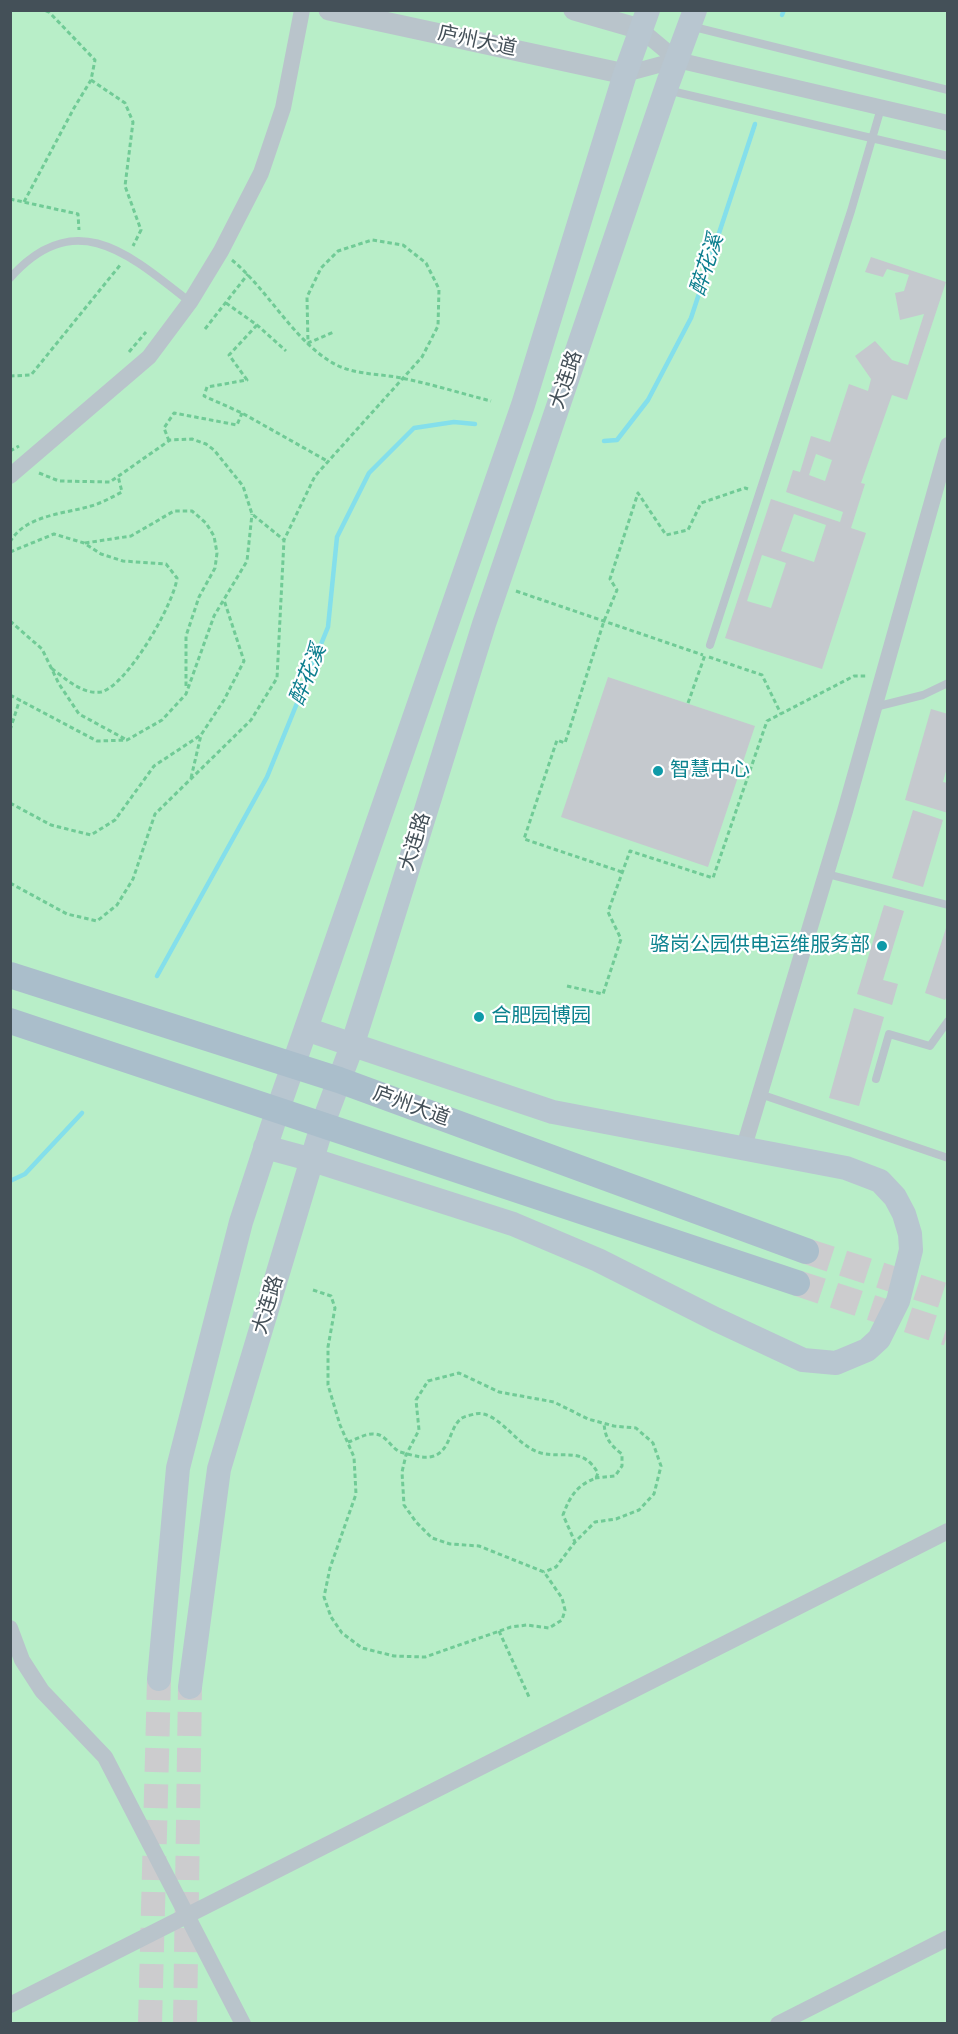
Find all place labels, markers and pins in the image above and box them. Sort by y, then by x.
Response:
place label: 智慧中心 [670,759,750,783]
marker: 智慧中心 [651,764,665,778]
place label: 骆岗公园供电运维服务部 [650,934,870,958]
marker: 骆岗公园供电运维服务部 [875,939,889,953]
place label: 合肥园博园 [491,1005,591,1029]
marker: 合肥园博园 [472,1010,486,1024]

